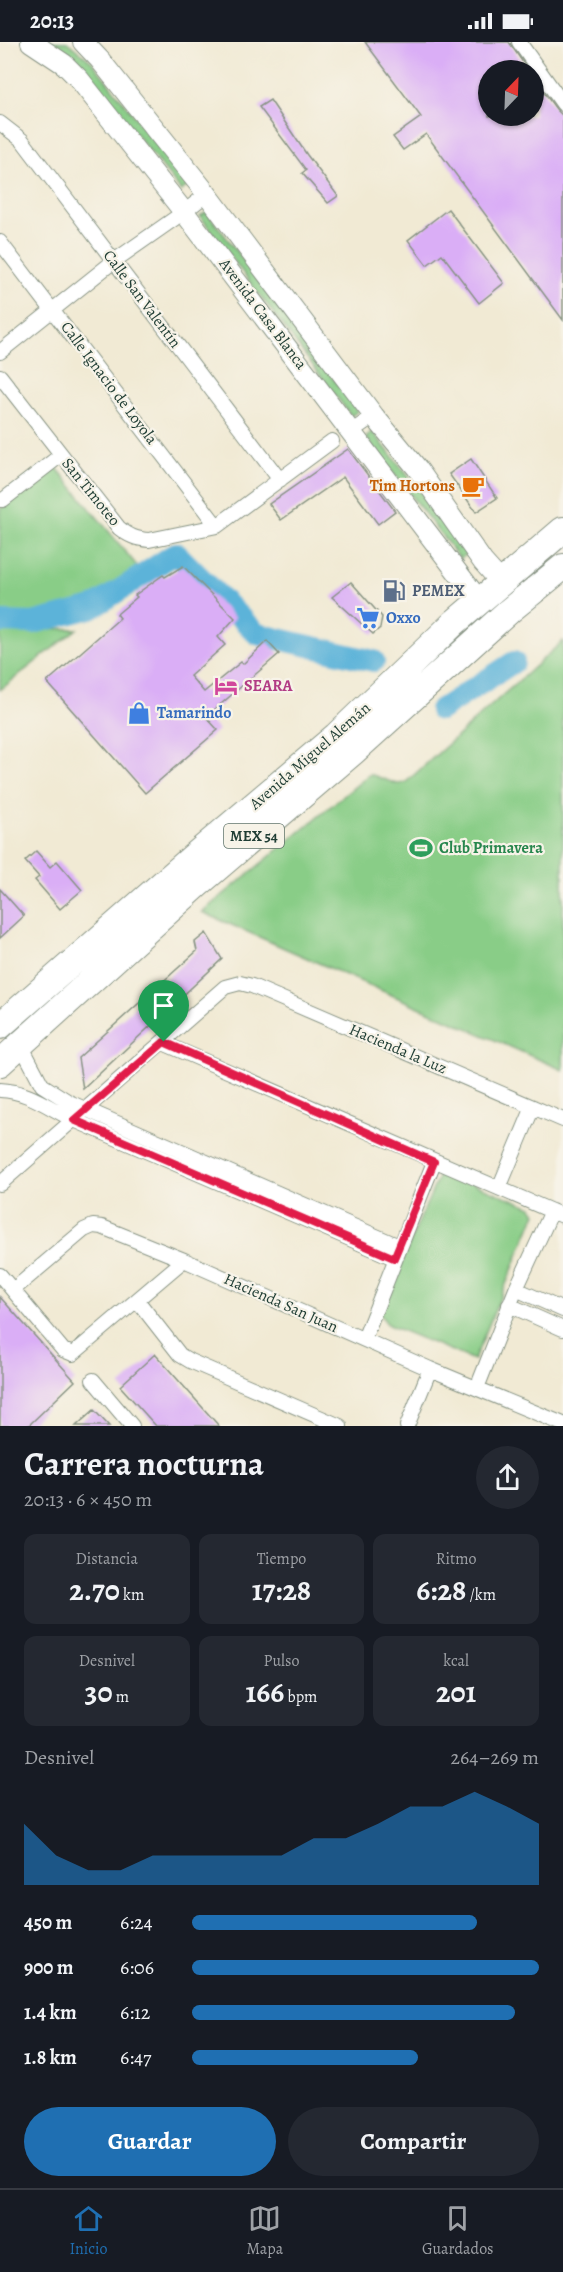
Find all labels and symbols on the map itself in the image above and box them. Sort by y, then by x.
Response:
north arrow [478,60,544,126]
street label: Calle San Valentín [98,245,186,353]
street label: Avenida Casa Blanca [213,253,312,374]
street label: Calle Ignacio de Loyola [55,317,163,449]
street label: San Timoteo [57,453,125,531]
cafe icon: Tim Hortons [460,473,486,499]
place label: Tim Hortons [370,475,455,497]
fuel station icon: PEMEX [381,578,407,604]
place label: PEMEX [412,580,465,602]
supermarket icon: Oxxo [355,605,381,631]
place label: Oxxo [386,607,421,629]
hotel icon: SEARA [213,673,239,699]
place label: SEARA [244,675,293,697]
street label: Avenida Miguel Alemán [244,697,375,815]
shop icon: Tamarindo [126,700,152,726]
place label: Tamarindo [157,702,231,724]
road number: MEX 54 [224,824,284,848]
sports icon: Club Primavera [408,835,434,861]
place label: Club Primavera [439,837,543,859]
pin [138,980,189,1042]
street label: Hacienda la Luz [346,1018,450,1080]
street label: Hacienda San Juan [220,1268,342,1338]

